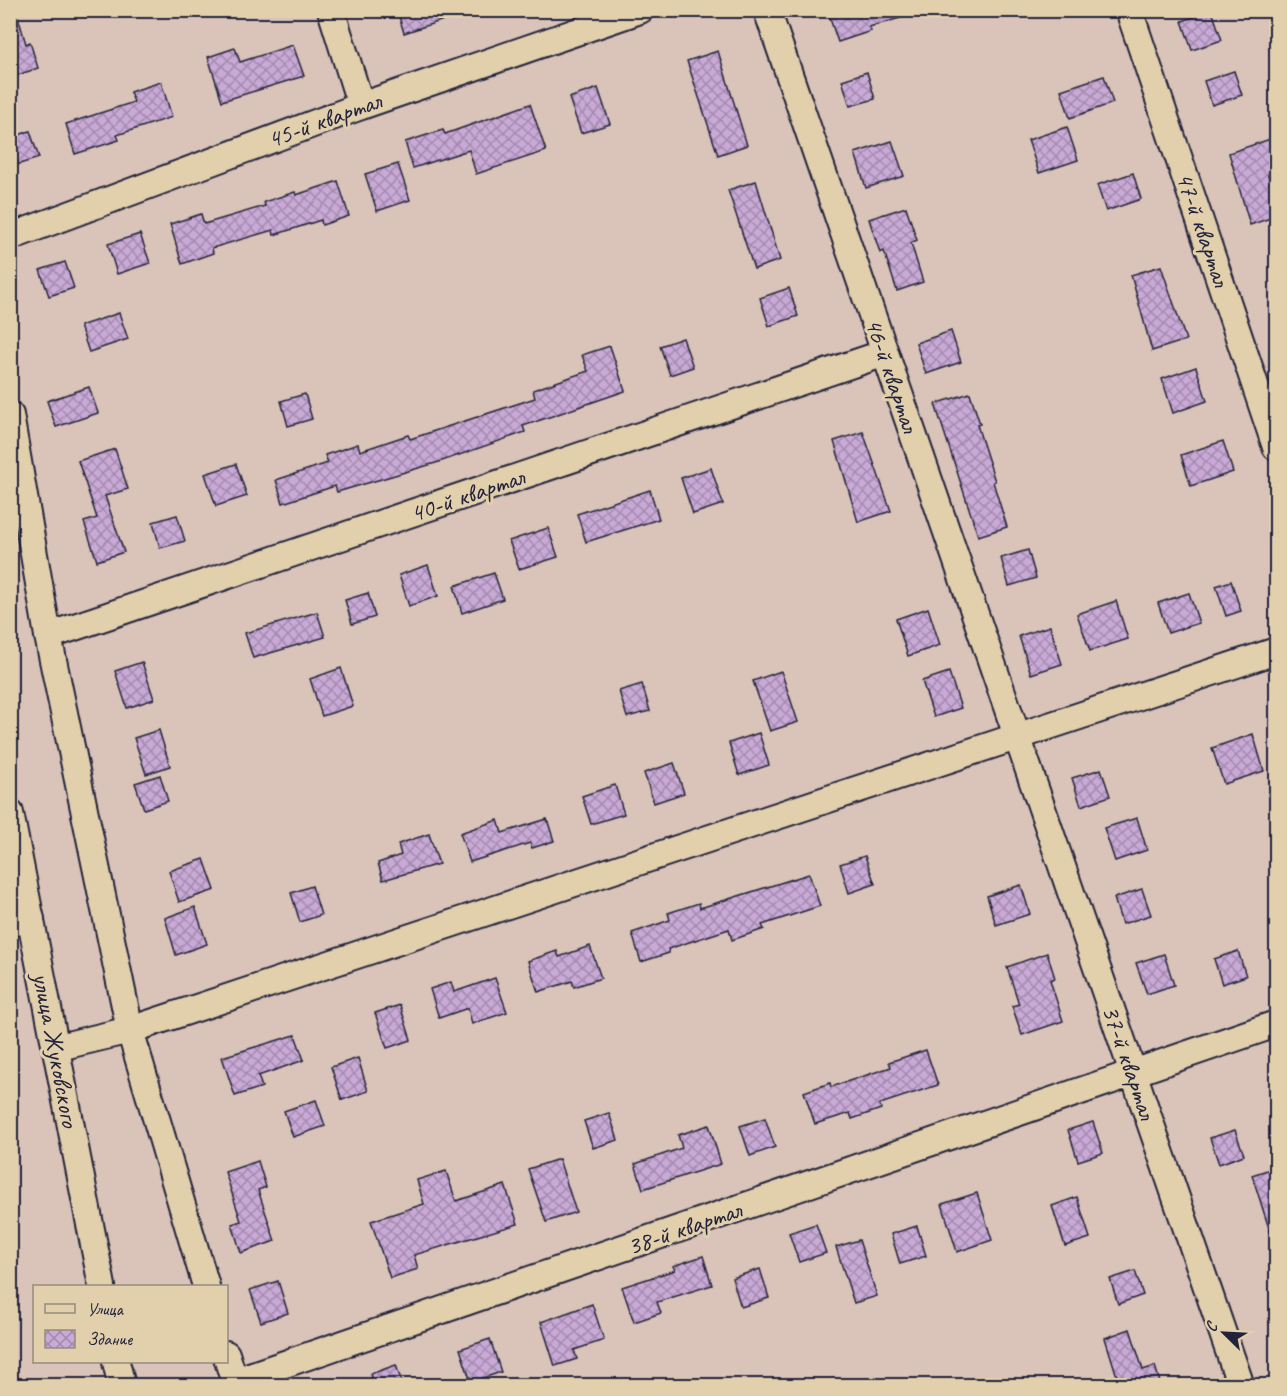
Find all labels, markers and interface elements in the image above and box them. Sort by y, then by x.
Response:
street label: 45-й квартал [263,83,388,156]
street label: 47-й квартал [1168,168,1239,293]
street label: 46-й квартал [857,314,928,439]
street label: 40-й квартал [406,459,531,530]
street label: улица Жуковского [24,968,88,1132]
street label: 37-й квартал [1094,1001,1165,1126]
street label: 38-й квартал [623,1192,748,1263]
legend [33,1285,228,1363]
text: Улица [87,1298,124,1320]
north arrow [1194,1303,1254,1363]
text: С [1200,1318,1223,1335]
text: Здание [87,1328,133,1350]

